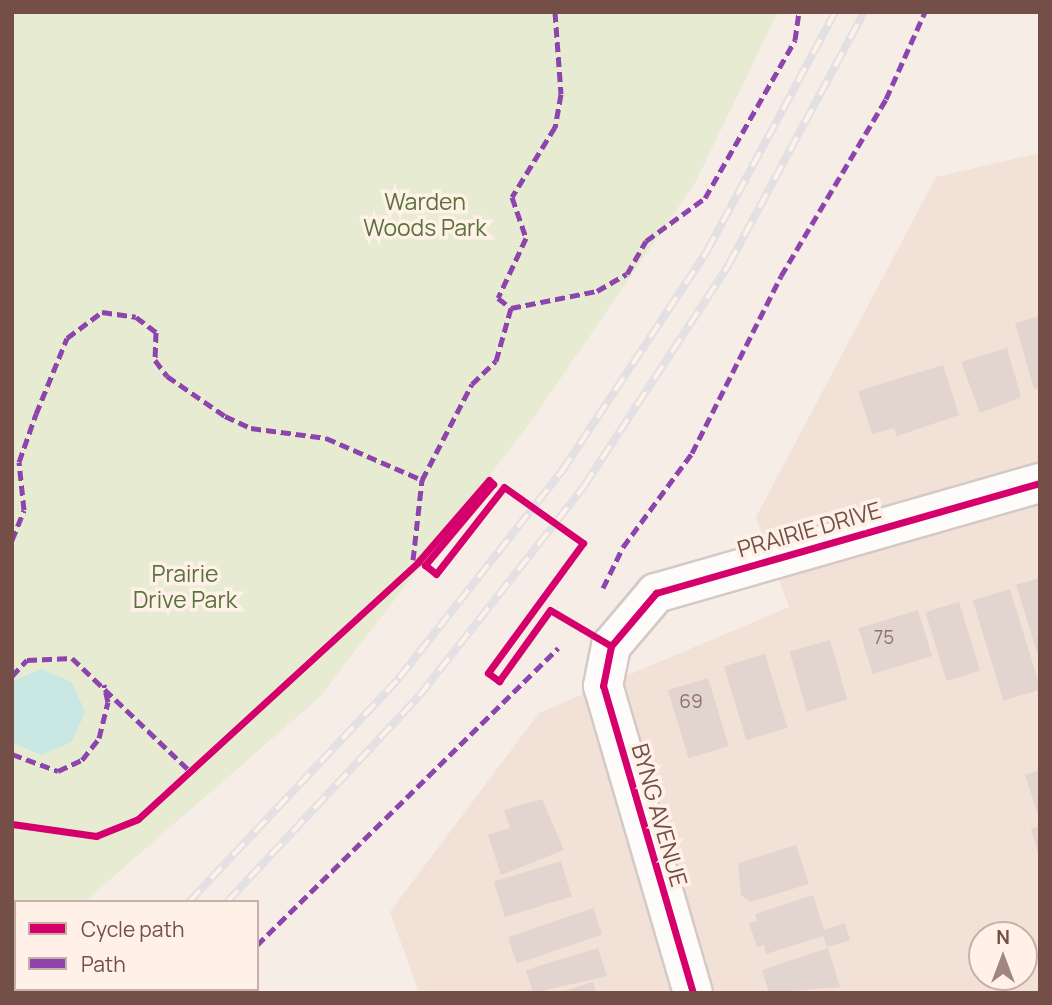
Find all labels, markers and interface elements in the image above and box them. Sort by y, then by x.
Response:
park label: Warden Woods Park [363,187,487,241]
street label: PRAIRIE DRIVE [734,495,884,563]
park label: Prairie Drive Park [133,559,237,613]
house number: 75 [874,627,894,649]
house number: 69 [679,691,703,713]
street label: BYNG AVENUE [626,740,694,890]
legend [14,900,259,991]
text: Cycle path [81,915,184,943]
north arrow [968,921,1038,991]
text: N [996,924,1010,950]
text: Path [81,950,126,978]

